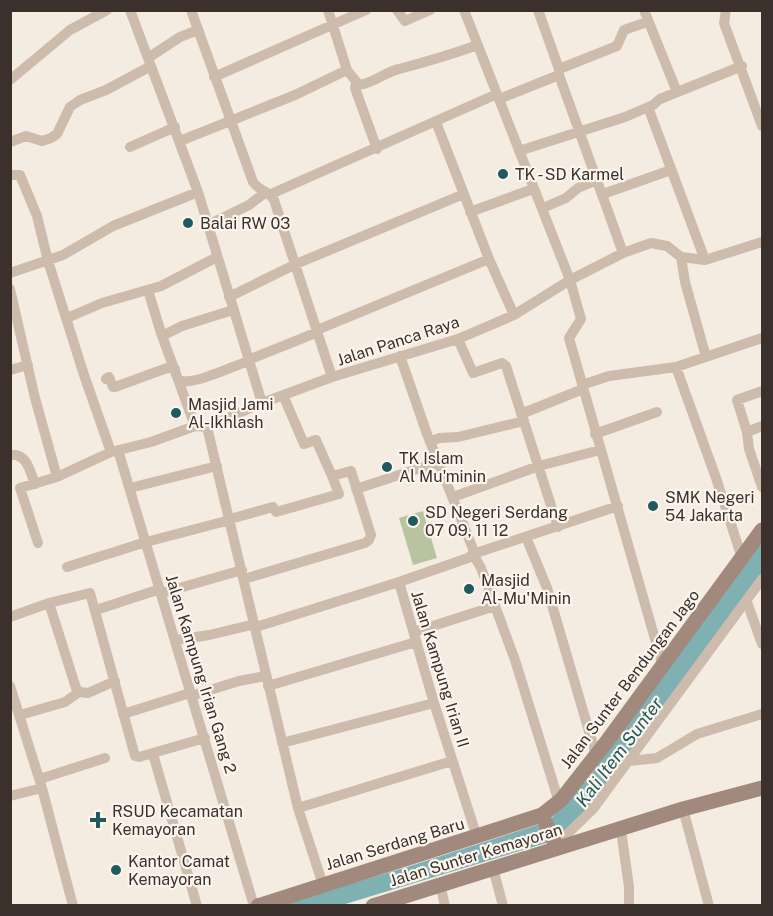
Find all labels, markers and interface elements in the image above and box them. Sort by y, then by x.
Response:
place label: TK - SD Karmel [515,165,624,184]
marker: TK - SD Karmel [496,167,510,181]
place label: Balai RW 03 [200,214,290,233]
marker: Balai RW 03 [181,216,195,230]
street label: Jalan Panca Raya [334,312,462,370]
place label: Masjid Jami Al-Ikhlash [188,395,274,432]
marker: Masjid Jami Al-Ikhlash [169,406,183,420]
place label: TK Islam Al Mu'minin [399,449,486,486]
marker: TK Islam Al Mu'minin [380,460,394,474]
place label: SMK Negeri 54 Jakarta [665,488,755,525]
marker: SMK Negeri 54 Jakarta [646,499,660,513]
place label: SD Negeri Serdang 07 09, 11 12 [425,503,568,540]
marker: SD Negeri Serdang 07 09, 11 12 [406,514,420,528]
place label: Masjid Al-Mu'Minin [481,571,571,608]
street label: Jalan Kampung Irian Gang 2 [162,572,240,776]
marker: Masjid Al-Mu'Minin [462,582,476,596]
street label: Jalan Sunter Bendungan Jago [557,586,703,772]
street label: Jalan Kampung Irian II [407,588,473,750]
water label: Kali Item Sunter [571,693,667,811]
place label: RSUD Kecamatan Kemayoran [112,802,243,839]
marker: RSUD Kecamatan Kemayoran [89,811,107,829]
street label: Jalan Serdang Baru [323,814,467,874]
street label: Jalan Sunter Kemayoran [387,820,565,890]
place label: Kantor Camat Kemayoran [128,852,230,889]
marker: Kantor Camat Kemayoran [109,863,123,877]

